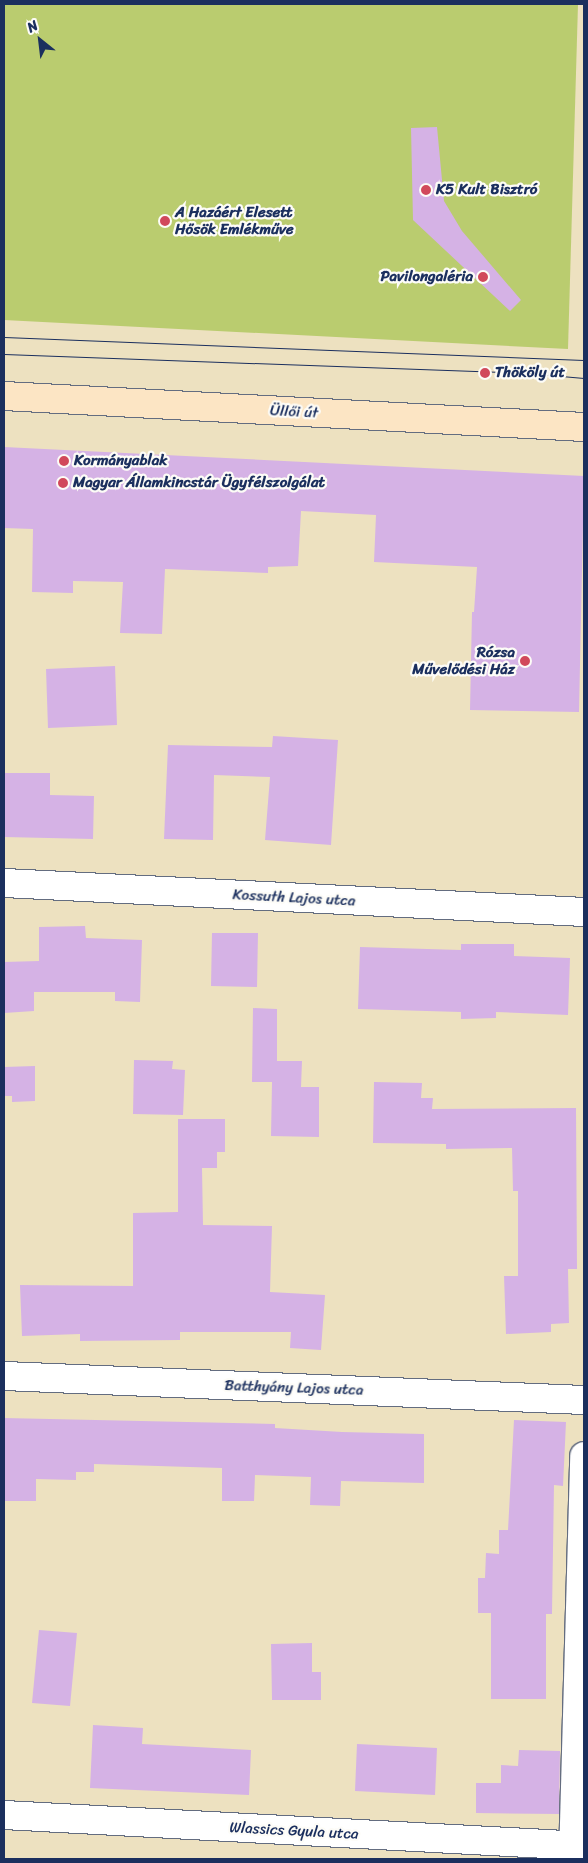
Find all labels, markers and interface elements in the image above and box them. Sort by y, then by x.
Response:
text: N [22,13,43,40]
north arrow [15,15,65,65]
place label: K5 Kult Bisztró [436,181,538,199]
marker: K5 Kult Bisztró [420,184,432,196]
place label: A Hazáért Elesett Hősök Emlékműve [175,203,294,238]
marker: A Hazáért Elesett Hősök Emlékműve [159,215,171,227]
place label: Pavilongaléria [380,268,473,286]
marker: Pavilongaléria [477,271,489,283]
place label: Thököly út [495,364,565,382]
marker: Thököly út [479,367,491,379]
street label: Üllői út [269,402,319,422]
place label: Kormányablak [74,452,167,470]
marker: Kormányablak [58,455,70,467]
place label: Magyar Államkincstár Ügyfélszolgálat [73,474,325,492]
marker: Magyar Államkincstár Ügyfélszolgálat [57,477,69,489]
place label: Rózsa Művelődési Ház [412,643,515,678]
marker: Rózsa Művelődési Ház [519,655,531,667]
street label: Kossuth Lajos utca [232,886,356,910]
street label: Batthyány Lajos utca [224,1377,364,1399]
street label: Wlassics Gyula utca [229,1819,359,1843]

